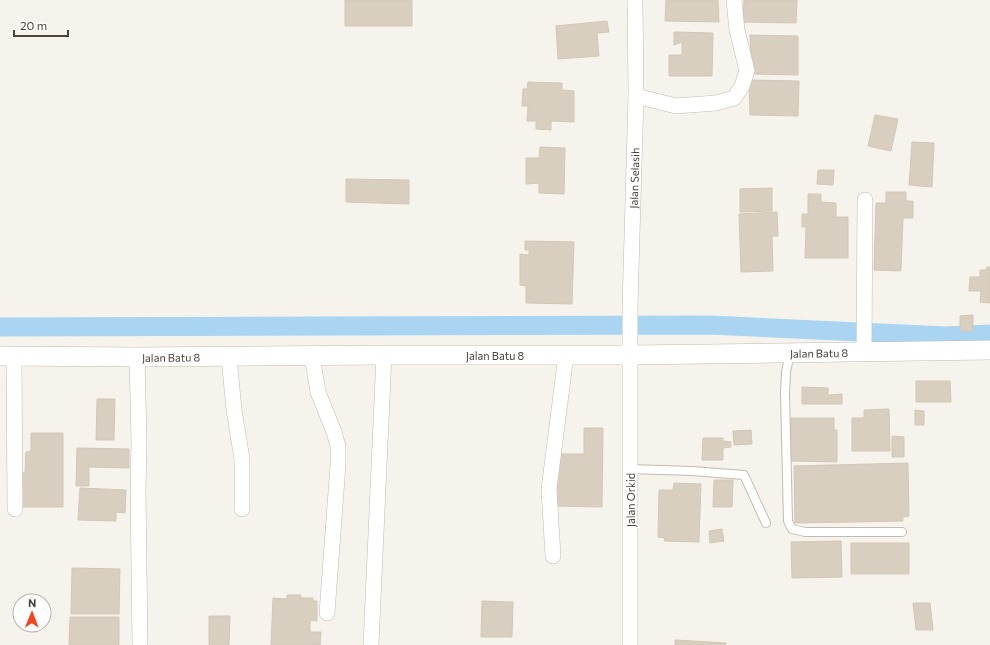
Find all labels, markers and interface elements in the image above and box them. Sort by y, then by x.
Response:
scale bar [14,12,68,38]
text: 20 m [20,18,47,32]
street label: Jalan Selasih [626,147,641,209]
street label: Jalan Batu 8 [790,345,849,360]
street label: Jalan Batu 8 [466,349,524,363]
street label: Jalan Batu 8 [142,350,201,364]
street label: Jalan Orkid [624,473,638,527]
north arrow [12,593,52,633]
text: N [28,596,36,609]

